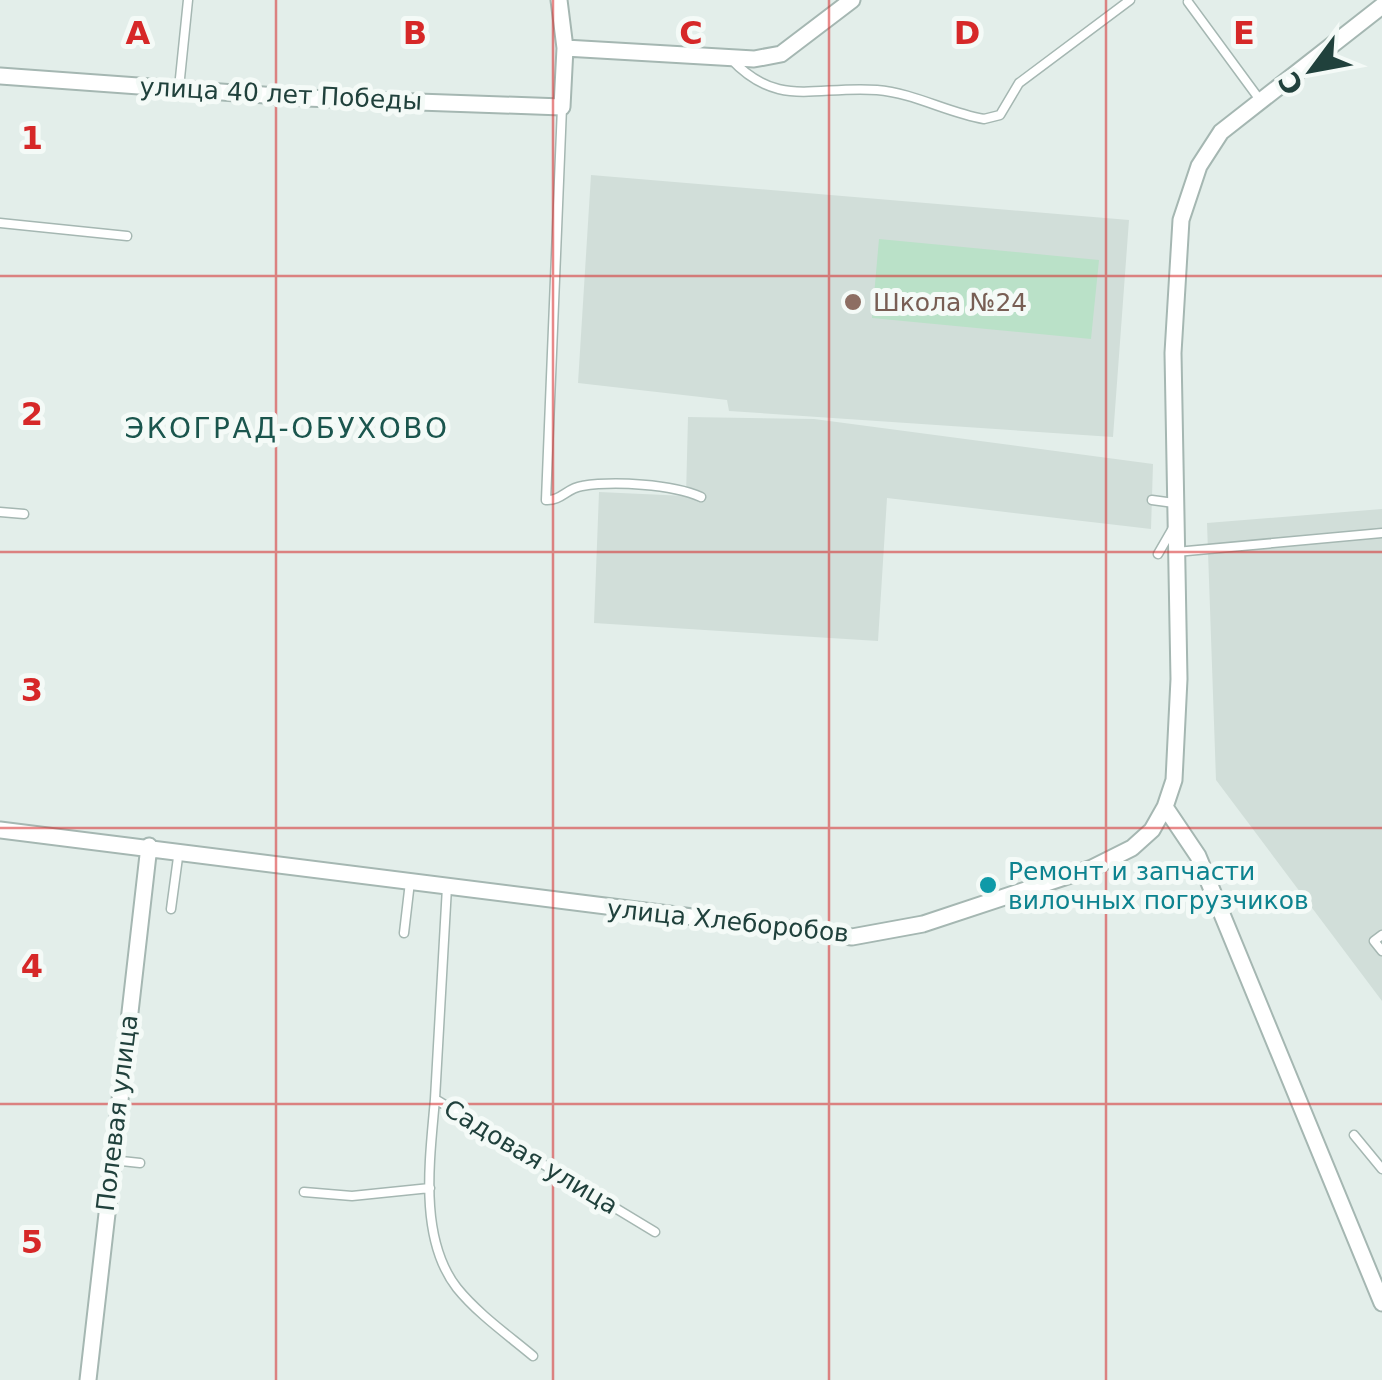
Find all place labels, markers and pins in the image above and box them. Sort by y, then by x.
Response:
place label: Школа №24 [873,288,1027,317]
marker: Школа №24 [842,291,864,313]
place label: Ремонт и запчасти вилочных погрузчиков [1008,857,1309,915]
marker: Ремонт и запчасти вилочных погрузчиков [977,874,999,896]

